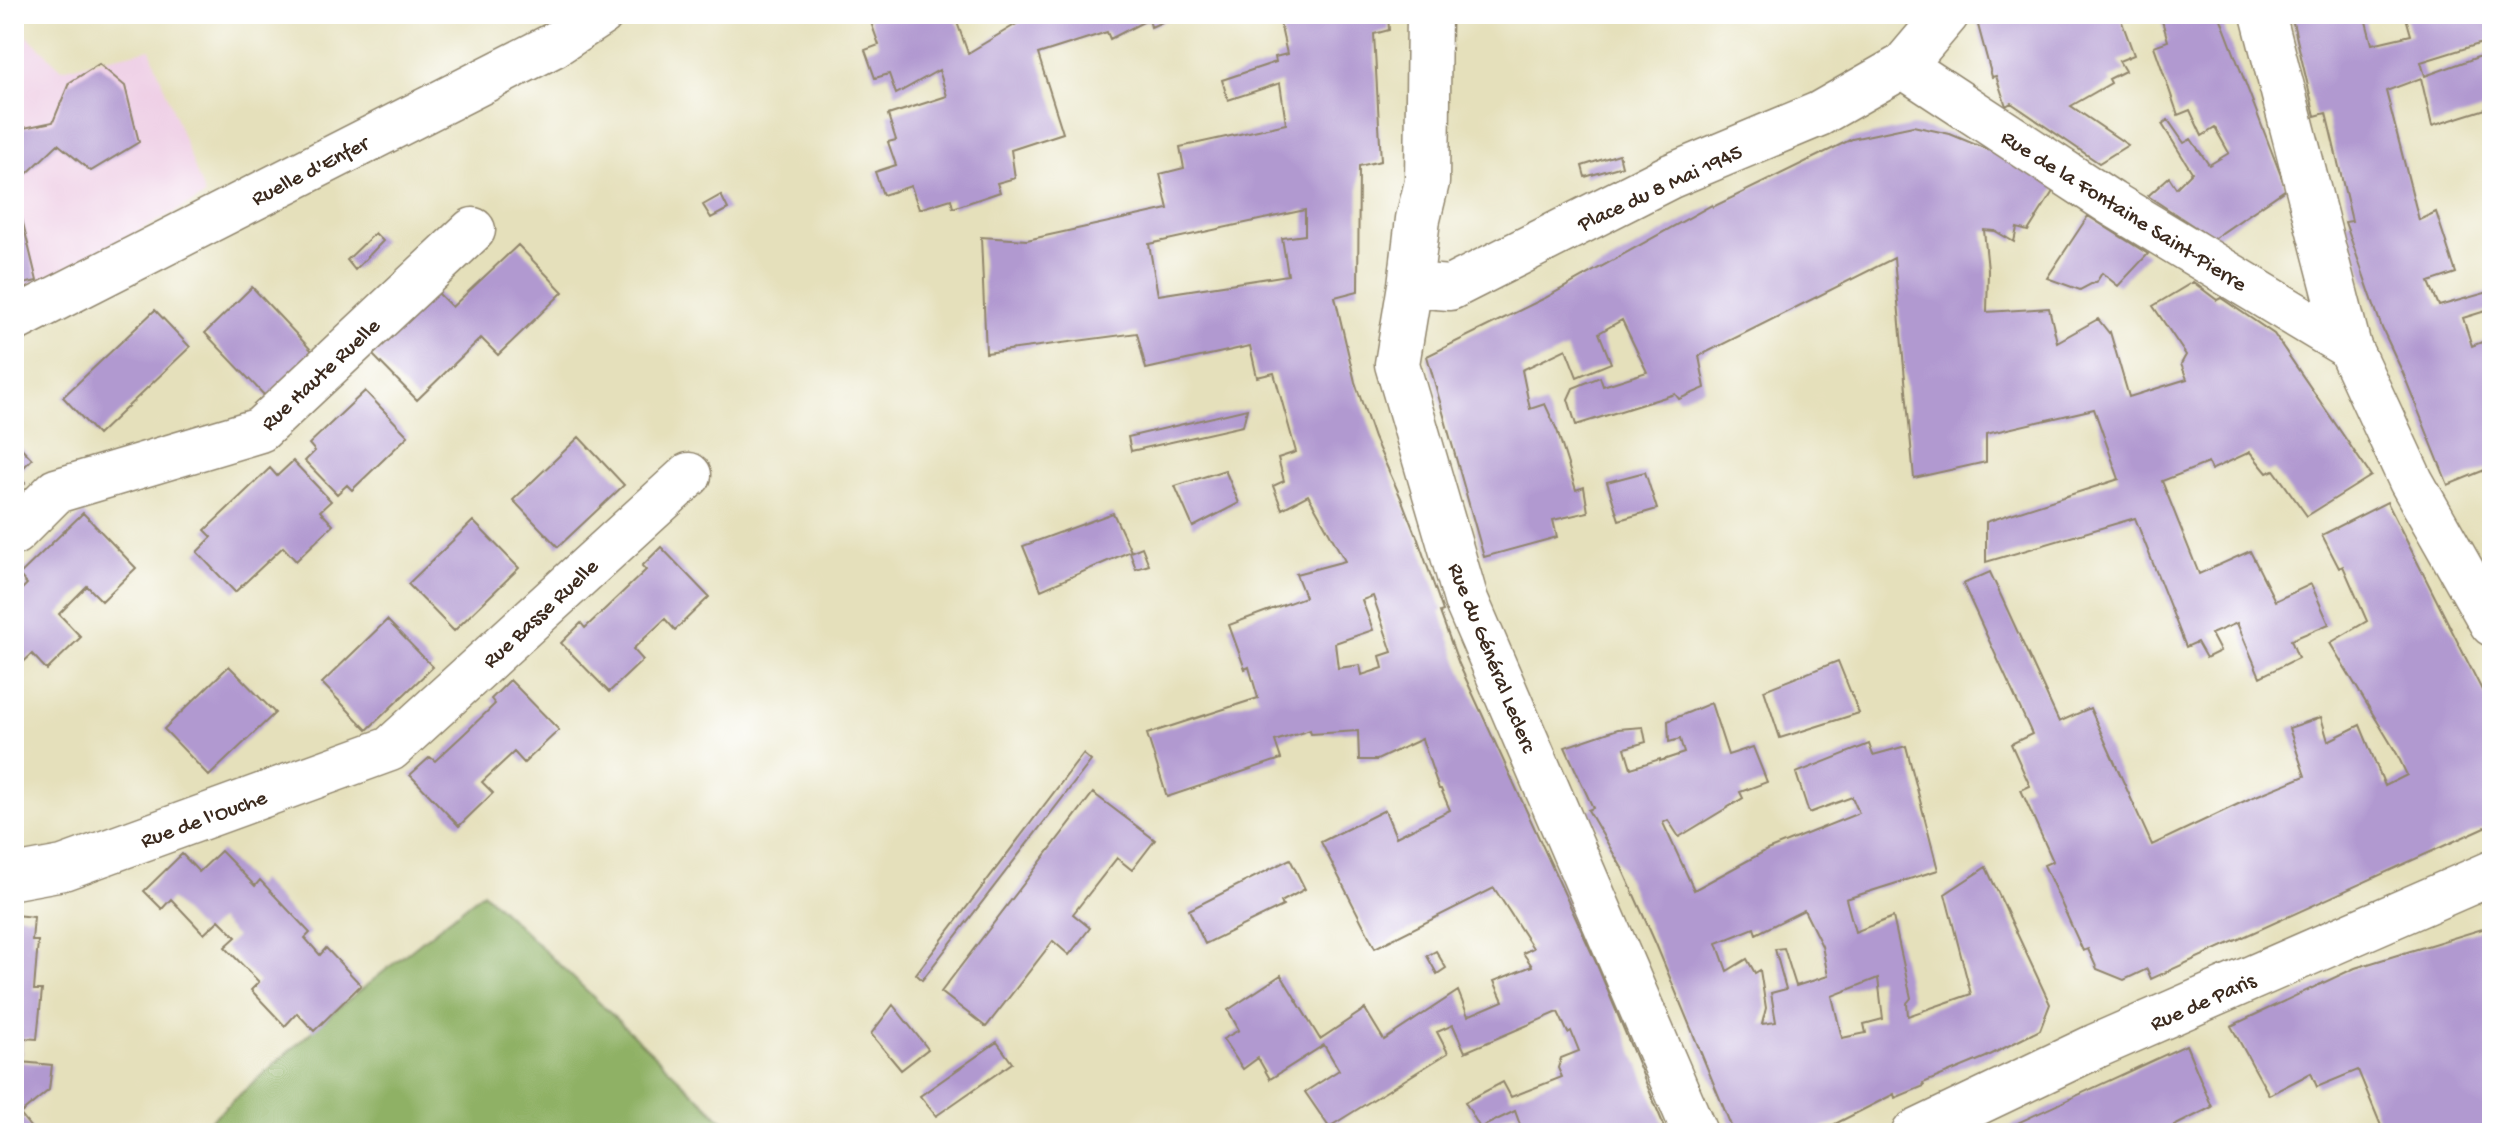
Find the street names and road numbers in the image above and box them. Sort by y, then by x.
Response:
street label: Rue de la Fontaine Saint-Pierre [1995,126,2251,299]
street label: Ruelle d'Enfer [248,131,376,213]
street label: Place du 8 Mai 1945 [1574,140,1747,240]
street label: Rue Haute Ruelle [257,314,387,438]
street label: Rue Basse Ruelle [478,554,606,675]
street label: Rue du Général Leclerc [1440,560,1541,759]
street label: Rue de l'Ouche [138,786,272,856]
street label: Rue de Paris [2147,968,2261,1038]

